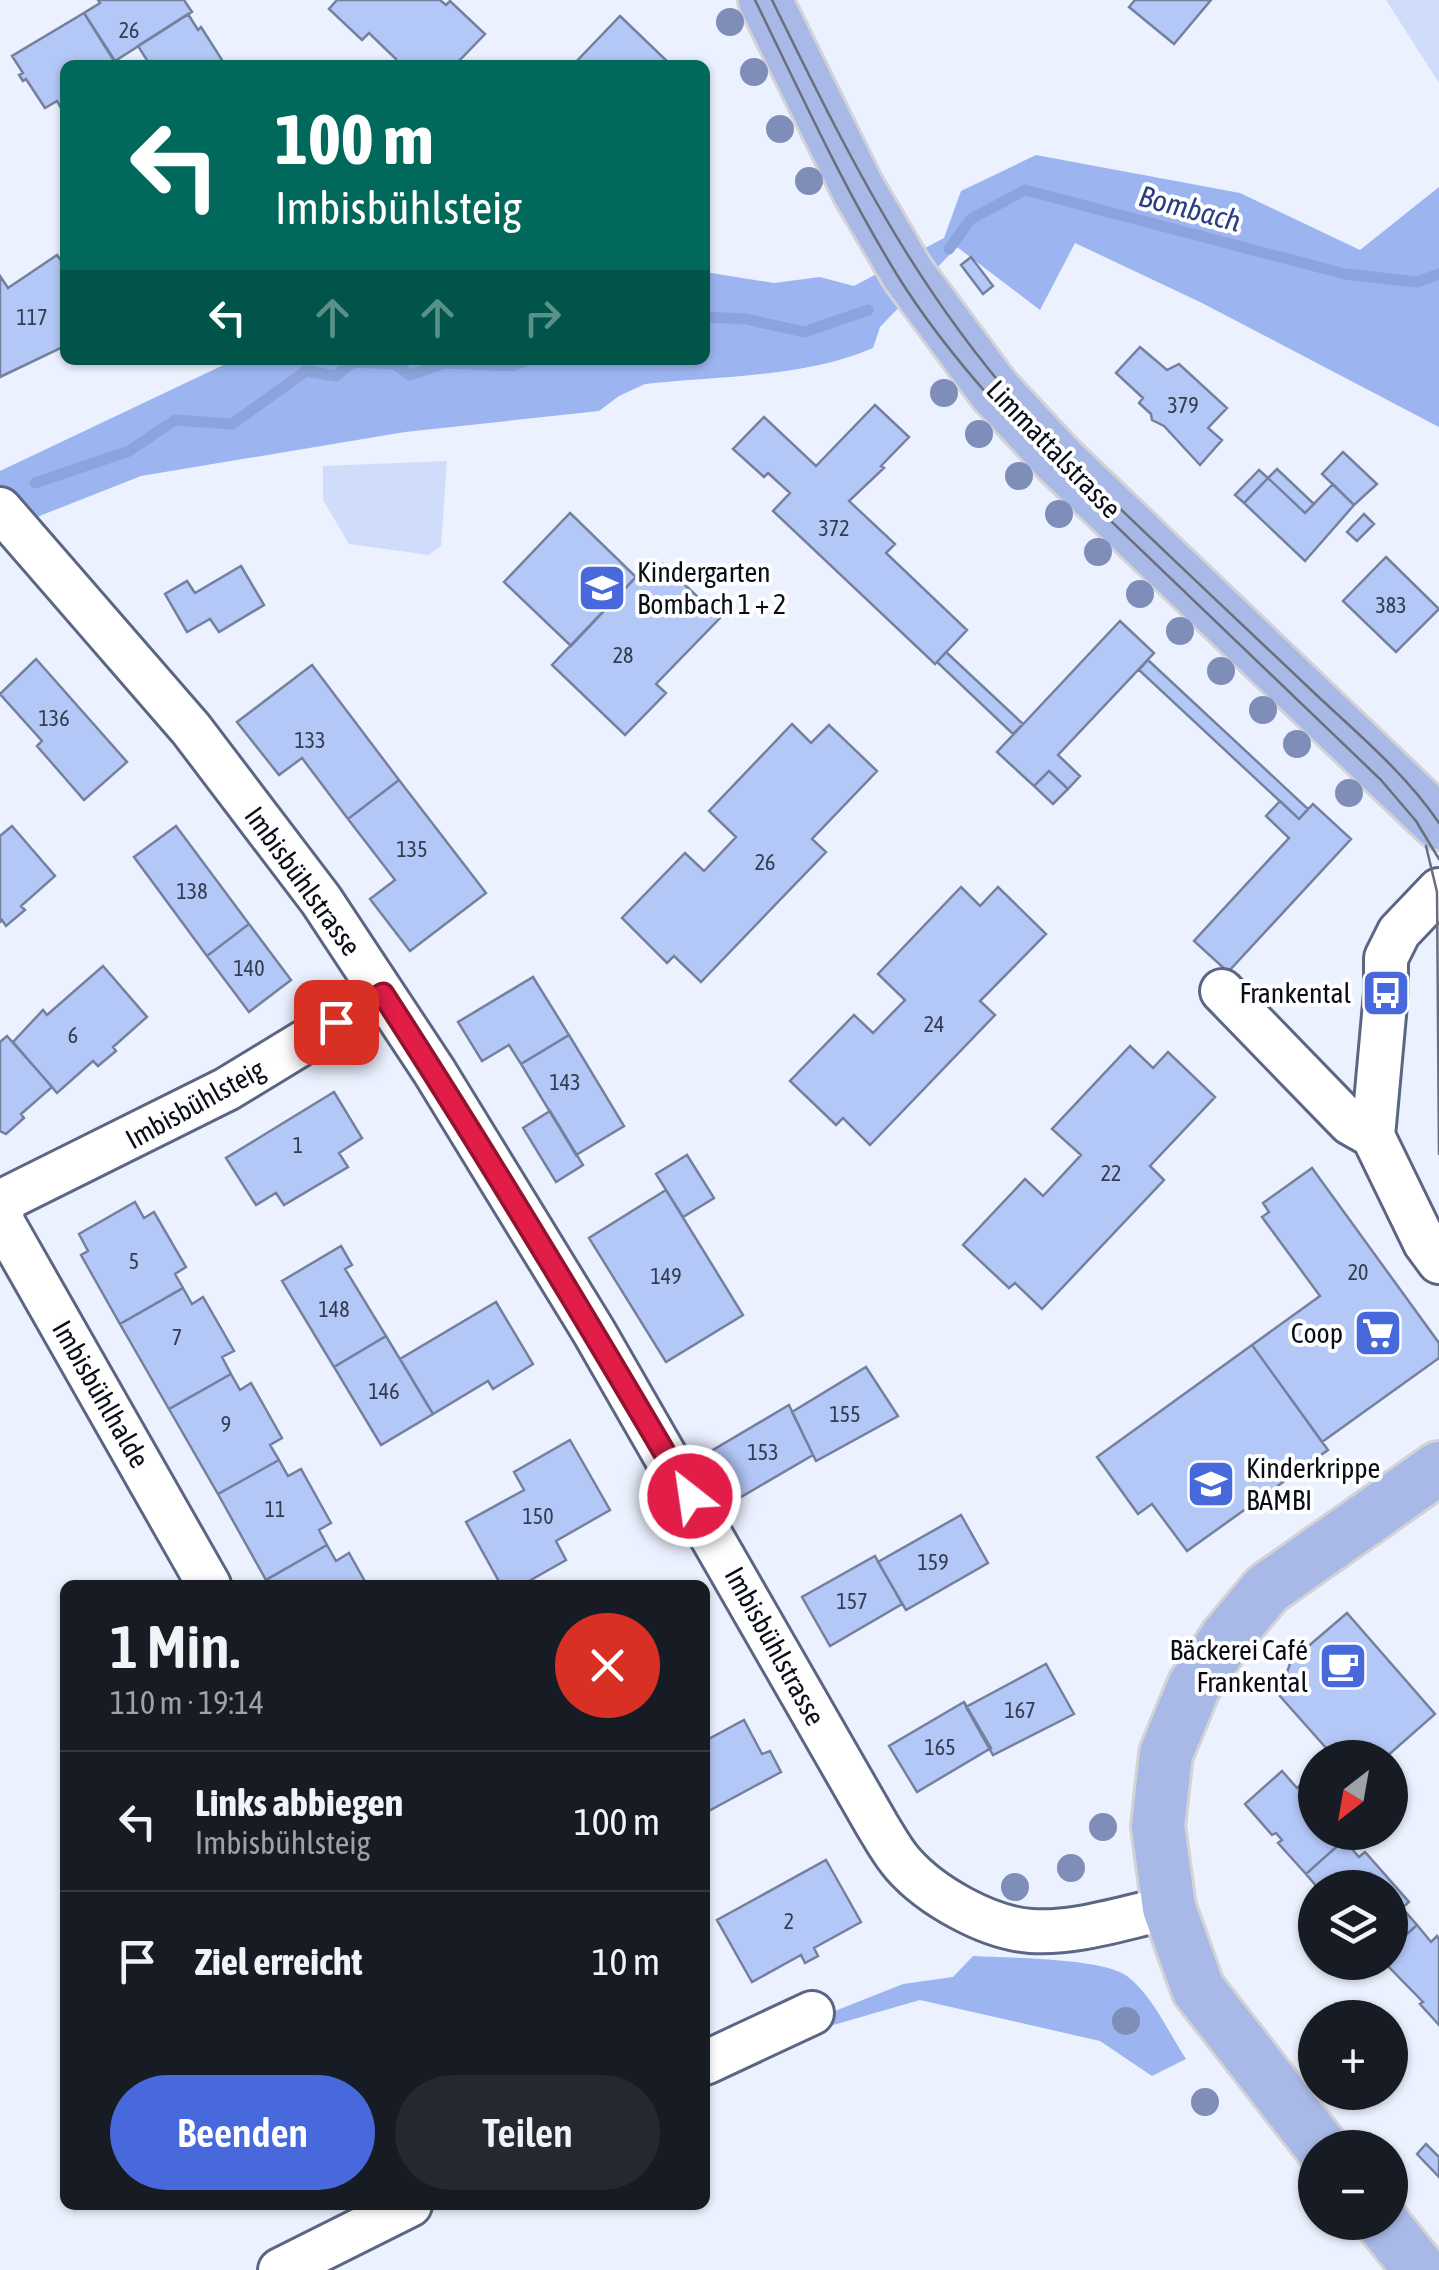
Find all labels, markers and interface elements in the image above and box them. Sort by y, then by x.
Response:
house number: 26 [119,17,139,43]
text: 100 m [275,99,434,179]
icon: left [110,100,240,230]
water label: Bombach [1135,178,1245,238]
text: Imbisbühlsteig [275,182,522,234]
icon: left [200,290,255,345]
icon: ahead [305,290,360,345]
icon: ahead [410,290,465,345]
icon: right [515,290,570,345]
house number: 117 [16,304,48,330]
street label: Limmattalstrasse [981,374,1127,524]
house number: 379 [1167,392,1199,418]
house number: 372 [818,515,850,541]
place label: Kindergarten Bombach 1 + 2 [637,556,786,620]
school or university icon: Kindergarten Bombach 1 + 2 [576,562,628,614]
house number: 383 [1375,592,1407,618]
house number: 28 [613,642,633,668]
house number: 136 [38,705,70,731]
house number: 133 [294,727,326,753]
street label: Imbisbühlstrasse [238,800,368,962]
house number: 135 [396,836,428,862]
house number: 26 [755,849,775,875]
house number: 138 [176,878,208,904]
house number: 140 [233,955,265,981]
bus stop icon: Frankental [1360,967,1412,1019]
place label: Frankental [1239,977,1352,1009]
pin [294,980,379,1065]
icon: arrive [309,995,364,1050]
house number: 24 [924,1011,944,1037]
house number: 6 [68,1022,78,1048]
street label: Imbisbühlsteig [120,1053,270,1155]
house number: 143 [549,1069,581,1095]
house number: 1 [293,1132,303,1158]
house number: 22 [1101,1160,1121,1186]
house number: 5 [129,1248,139,1274]
house number: 20 [1348,1259,1368,1285]
house number: 149 [650,1263,682,1289]
house number: 148 [318,1296,350,1322]
supermarket icon: Coop [1352,1307,1404,1359]
street label: Imbisbühlhalde [46,1315,156,1473]
place label: Coop [1291,1317,1343,1349]
house number: 7 [172,1324,182,1350]
house number: 146 [368,1378,400,1404]
house number: 155 [829,1401,861,1427]
house number: 9 [221,1411,231,1437]
house number: 153 [747,1439,779,1465]
position arrow [638,1444,742,1548]
place label: Kinderkrippe BAMBI [1246,1452,1380,1516]
school or university icon: Kinderkrippe BAMBI [1185,1458,1237,1510]
house number: 11 [265,1496,285,1522]
house number: 150 [522,1503,554,1529]
house number: 159 [917,1549,949,1575]
street label: Imbisbühlstrasse [718,1561,832,1731]
house number: 157 [836,1588,868,1614]
text: 1 Min. [110,1612,240,1681]
button: close [555,1613,660,1718]
place label: Bäckerei Café Frankental [1170,1634,1309,1698]
cafe icon: Bäckerei Café Frankental [1317,1640,1369,1692]
text: 110 m · 19:14 [110,1684,264,1721]
house number: 167 [1004,1697,1036,1723]
house number: 165 [924,1734,956,1760]
north arrow [1298,1740,1408,1850]
map controls [1298,1740,1408,2240]
text: Links abbiegen [195,1781,403,1824]
icon: left [110,1794,165,1849]
text: 100 m [574,1800,660,1843]
text: Imbisbühlsteig [195,1824,371,1861]
button: layers [1298,1870,1408,1980]
house number: 2 [784,1908,794,1934]
icon: arrive [110,1934,165,1989]
text: Ziel erreicht [195,1940,362,1983]
text: 10 m [592,1940,660,1983]
button: + [1298,2000,1408,2110]
button: Beenden [110,2075,375,2190]
button: Teilen [395,2075,660,2190]
button: − [1298,2130,1408,2240]

